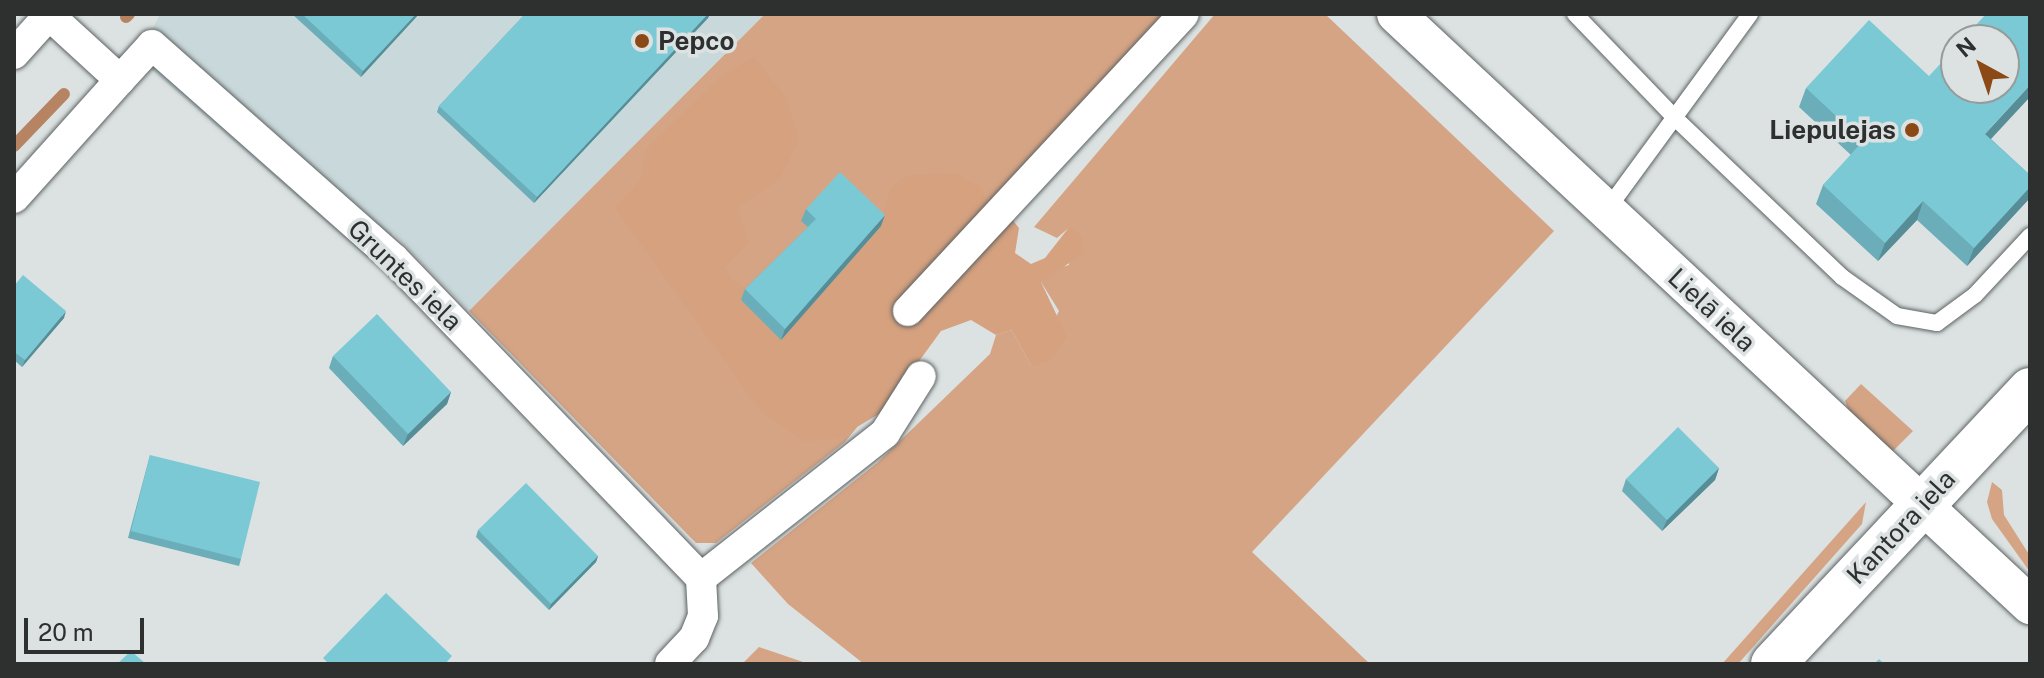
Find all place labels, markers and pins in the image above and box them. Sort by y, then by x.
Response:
place label: Pepco [658,25,734,57]
marker: Pepco [633,32,651,50]
place label: Liepulejas [1769,114,1896,146]
marker: Liepulejas [1903,121,1921,139]

